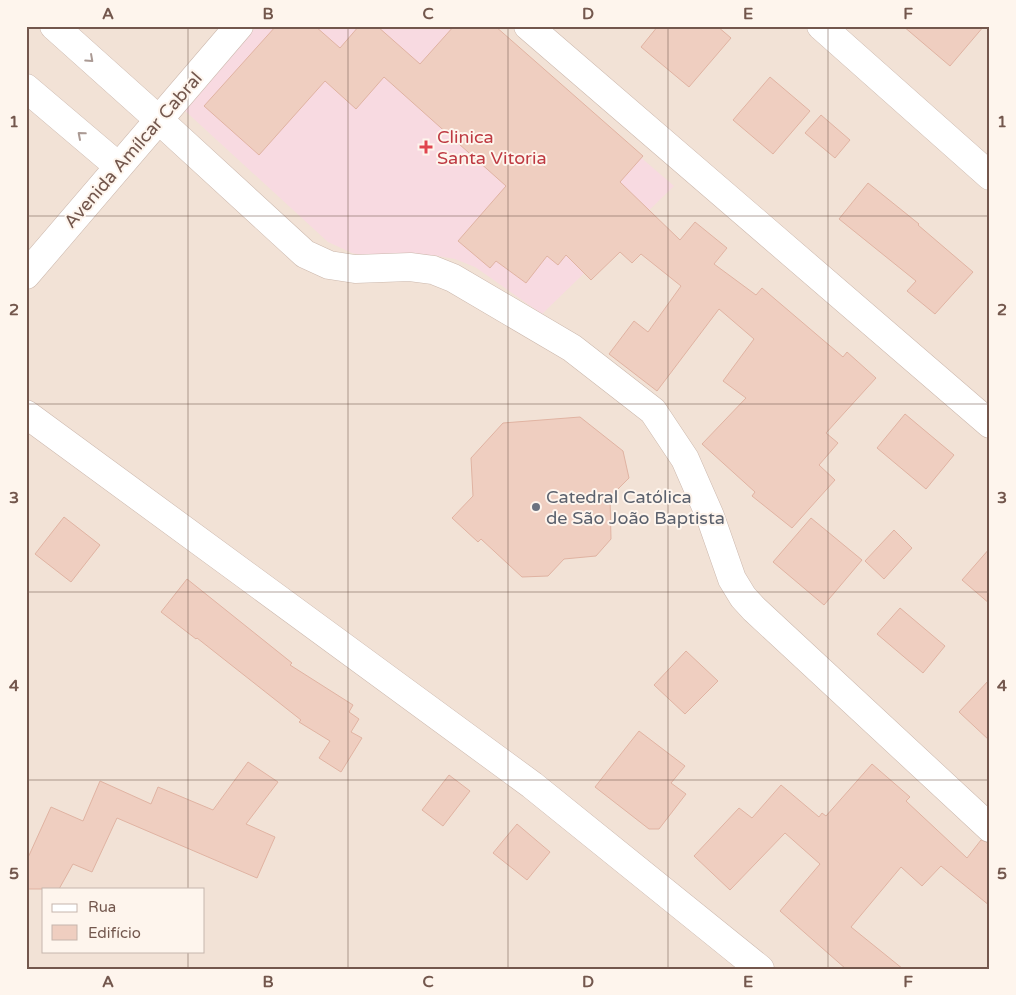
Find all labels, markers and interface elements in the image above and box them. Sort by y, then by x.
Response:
text: A [102,4,114,24]
text: B [262,4,274,24]
text: C [422,4,434,24]
text: D [582,4,594,24]
text: E [743,4,753,24]
text: F [903,4,913,24]
one-way arrow [85,53,94,62]
street label: Avenida Amílcar Cabral [59,67,207,233]
text: 1 [9,112,19,132]
text: 1 [997,112,1007,132]
place label: Clinica Santa Vitoria [437,126,547,169]
one-way arrow [78,132,87,140]
marker: Clinica Santa Vitoria [419,140,433,154]
text: 2 [9,300,19,320]
text: 2 [997,300,1007,320]
place label: Catedral Católica de São João Baptista [546,486,725,529]
text: 3 [9,488,19,508]
text: 3 [997,488,1007,508]
marker: Catedral Católica de São João Baptista [530,501,542,513]
text: 4 [9,676,19,696]
text: 4 [997,676,1007,696]
text: 5 [9,864,19,884]
text: 5 [997,864,1007,884]
legend [42,888,205,952]
text: Rua [88,898,116,916]
text: Edifício [88,924,141,942]
text: A [102,972,114,992]
text: B [262,972,274,992]
text: C [422,972,434,992]
text: D [582,972,594,992]
text: E [743,972,753,992]
text: F [903,972,913,992]

